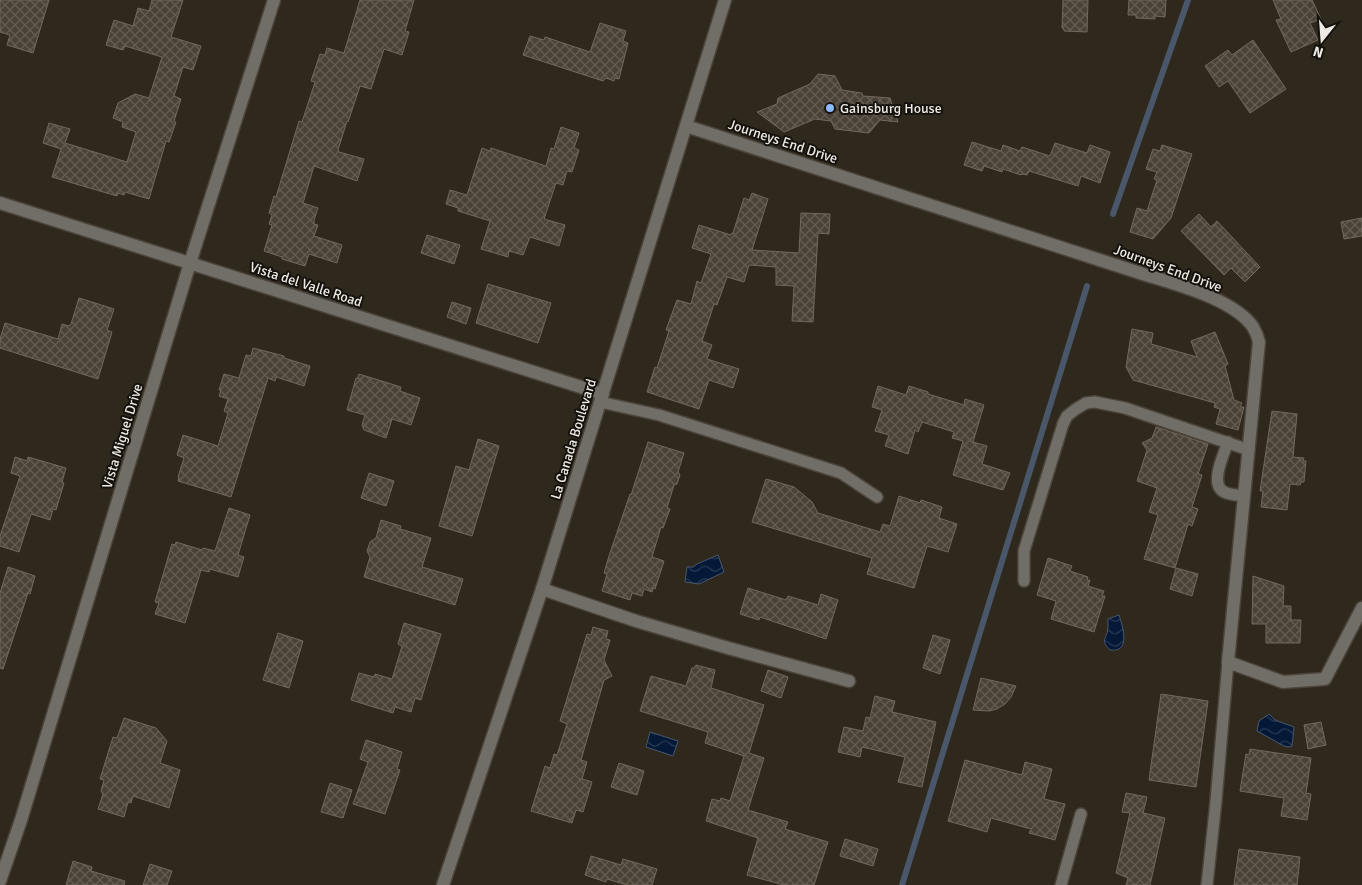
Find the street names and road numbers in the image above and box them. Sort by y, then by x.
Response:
street label: Journeys End Drive [726,116,840,167]
street label: Journeys End Drive [1111,241,1224,296]
street label: Vista del Valle Road [247,258,364,311]
street label: La Canada Boulevard [547,377,600,501]
street label: Vista Miguel Drive [98,382,146,491]

